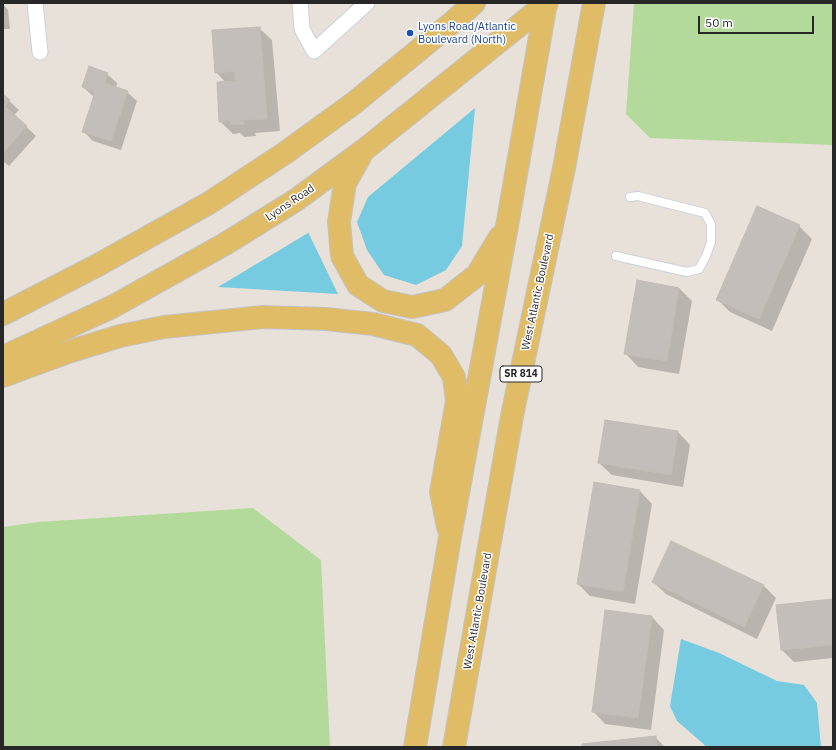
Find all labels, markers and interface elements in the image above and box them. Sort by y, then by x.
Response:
scale bar [700,8,816,34]
text: 50 m [705,15,733,30]
place label: Lyons Road/Atlantic Boulevard (North) [418,20,516,46]
marker: Lyons Road/Atlantic Boulevard (North) [405,28,415,38]
street label: Lyons Road [263,182,317,224]
street label: West Atlantic Boulevard [519,233,557,351]
road number: SR 814 [500,366,542,382]
street label: West Atlantic Boulevard [461,552,495,670]

